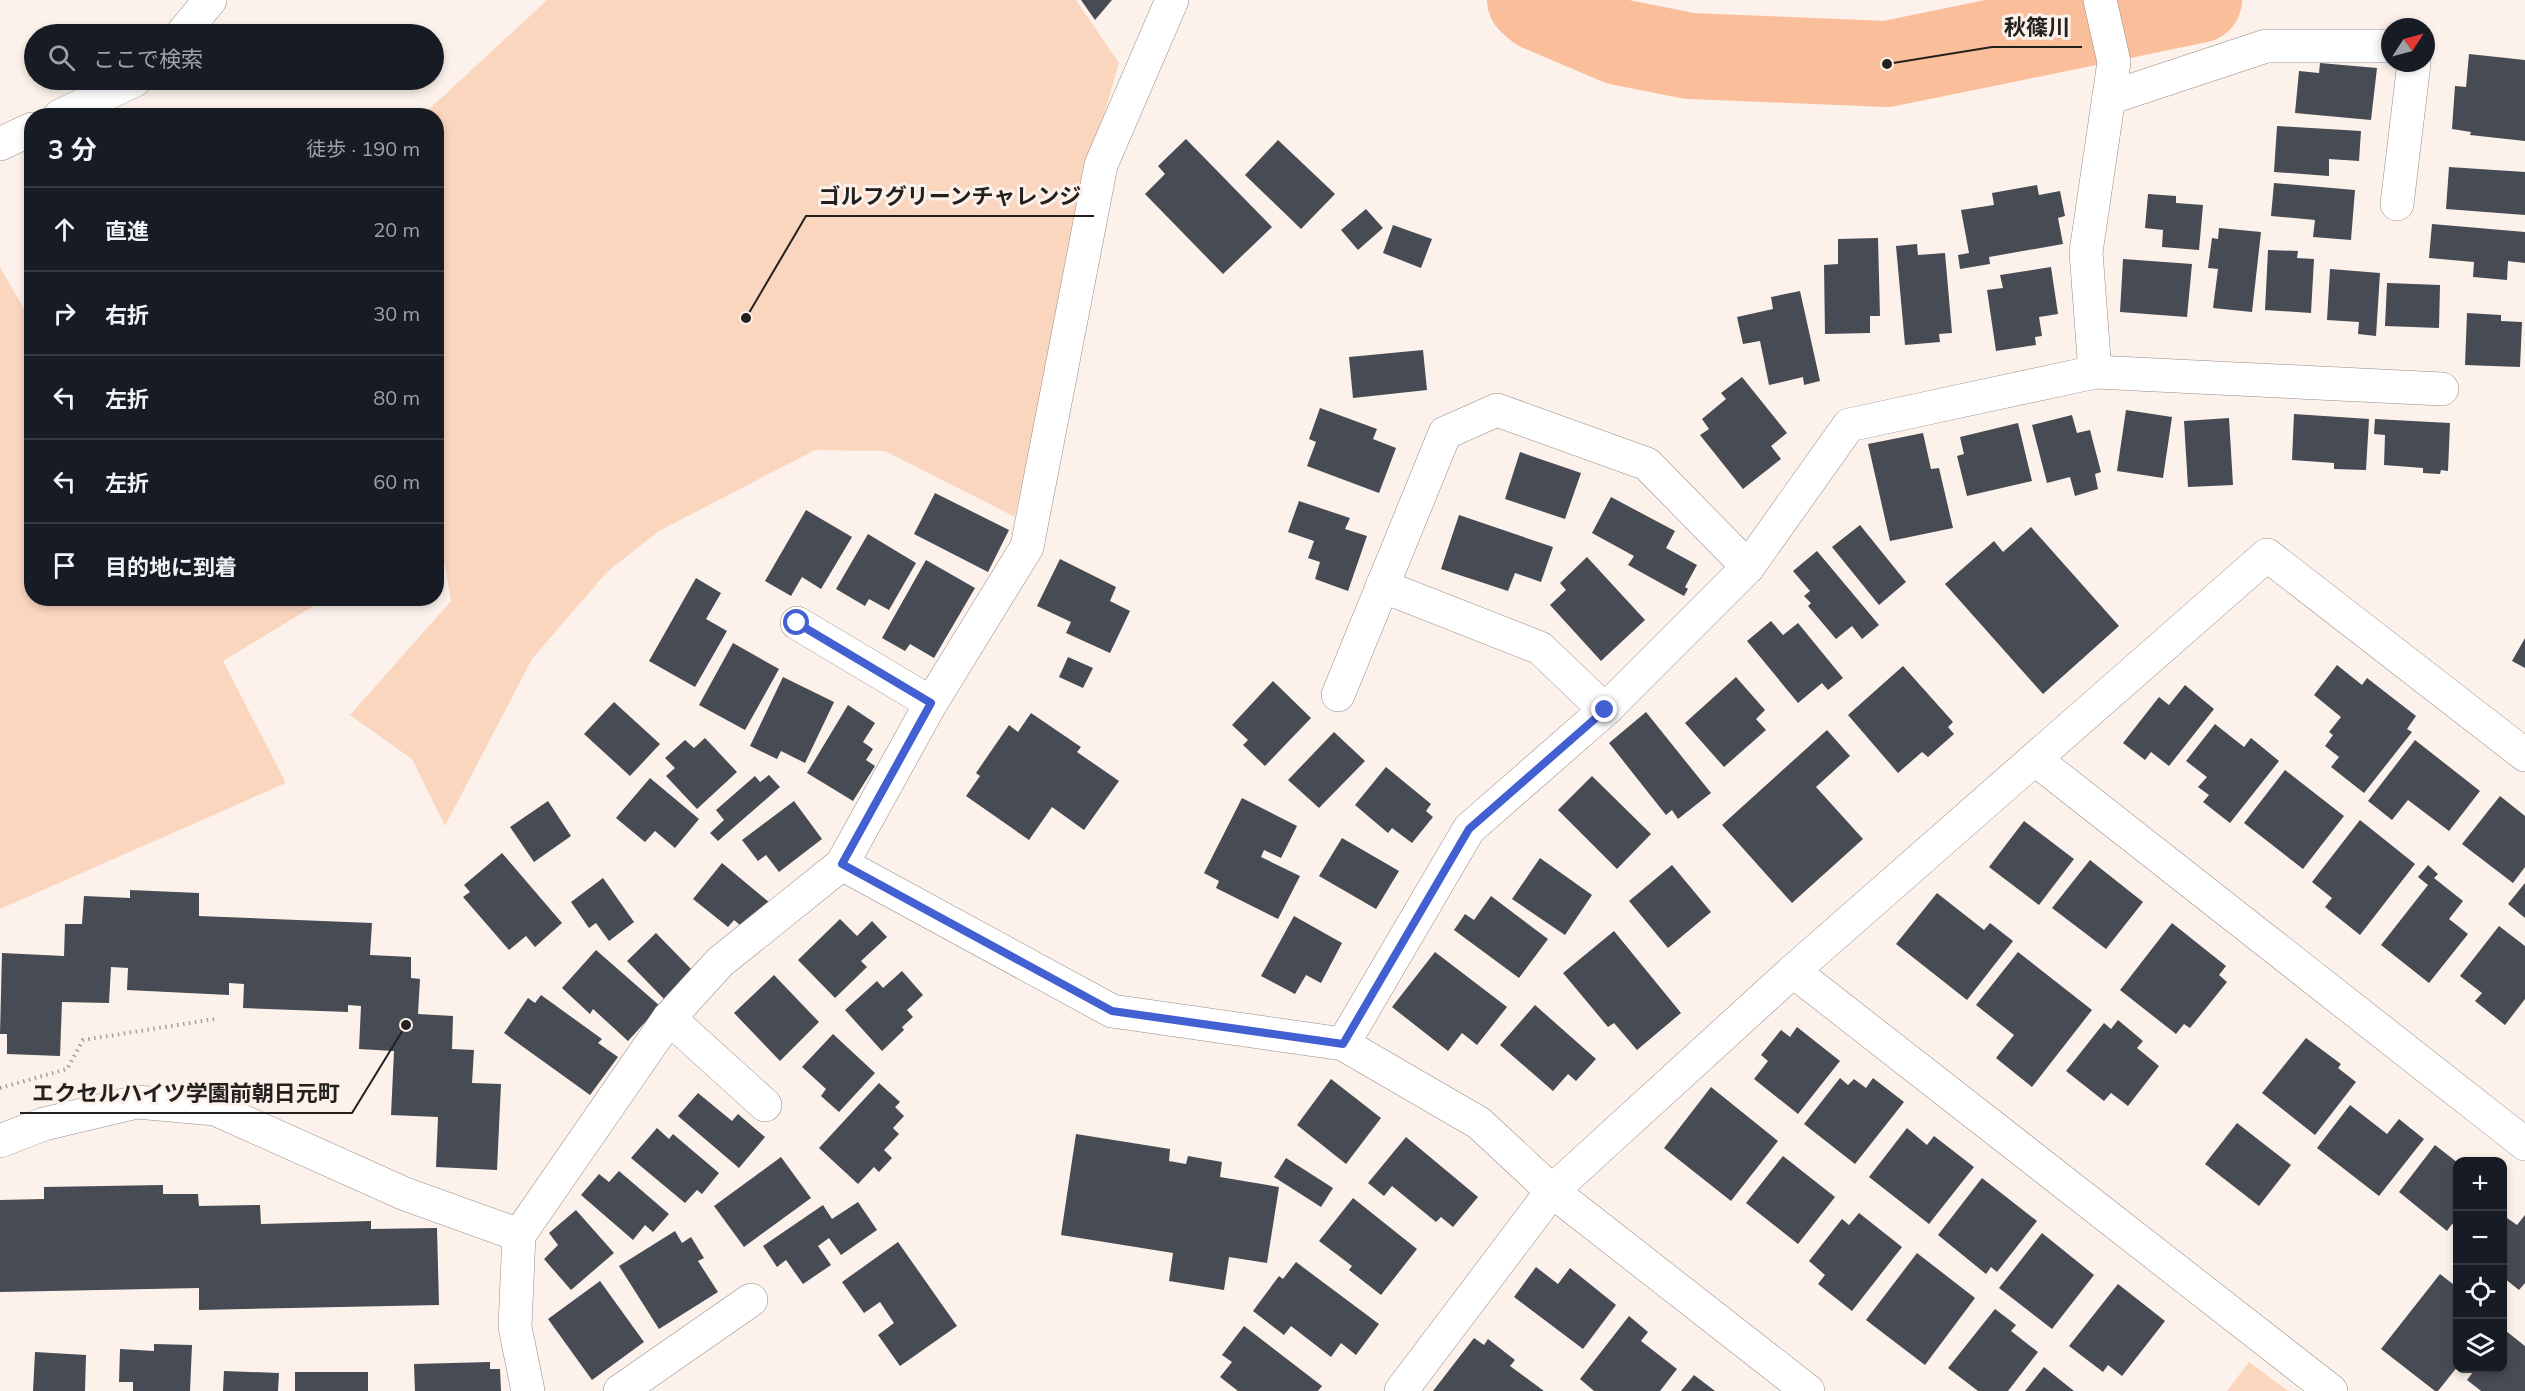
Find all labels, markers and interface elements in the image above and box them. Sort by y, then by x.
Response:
callout: 秋篠川 [1992,7,2082,47]
text: 秋篠川 [2004,13,2070,41]
north arrow [2381,18,2435,72]
search box [24,24,444,90]
icon: search [45,41,78,74]
text: ここで検索 [93,45,203,73]
text: 3 分 [48,133,97,166]
text: 徒歩 · 190 m [306,136,420,161]
callout: ゴルフグリーンチャレンジ [806,176,1094,216]
text: ゴルフグリーンチャレンジ [819,182,1081,210]
icon: ahead [48,213,81,246]
text: 直進 [105,217,149,245]
text: 20 m [373,217,420,242]
icon: right [48,297,81,330]
text: 右折 [105,301,149,329]
text: 30 m [373,301,420,326]
icon: left [48,381,81,414]
text: 左折 [105,385,149,413]
text: 80 m [373,385,420,410]
icon: left [48,465,81,498]
text: 左折 [105,469,149,497]
text: 60 m [373,469,420,494]
icon: arrive [48,549,81,582]
text: 目的地に到着 [105,553,237,581]
route start [783,609,809,635]
route end [1591,696,1617,722]
callout: エクセルハイツ学園前朝日元町 [20,1073,352,1113]
text: エクセルハイツ学園前朝日元町 [32,1079,340,1107]
map controls [2453,1157,2507,1373]
button: + [2453,1157,2507,1211]
button: − [2453,1211,2507,1265]
button: locate [2453,1265,2507,1319]
button: layers [2453,1319,2507,1373]

